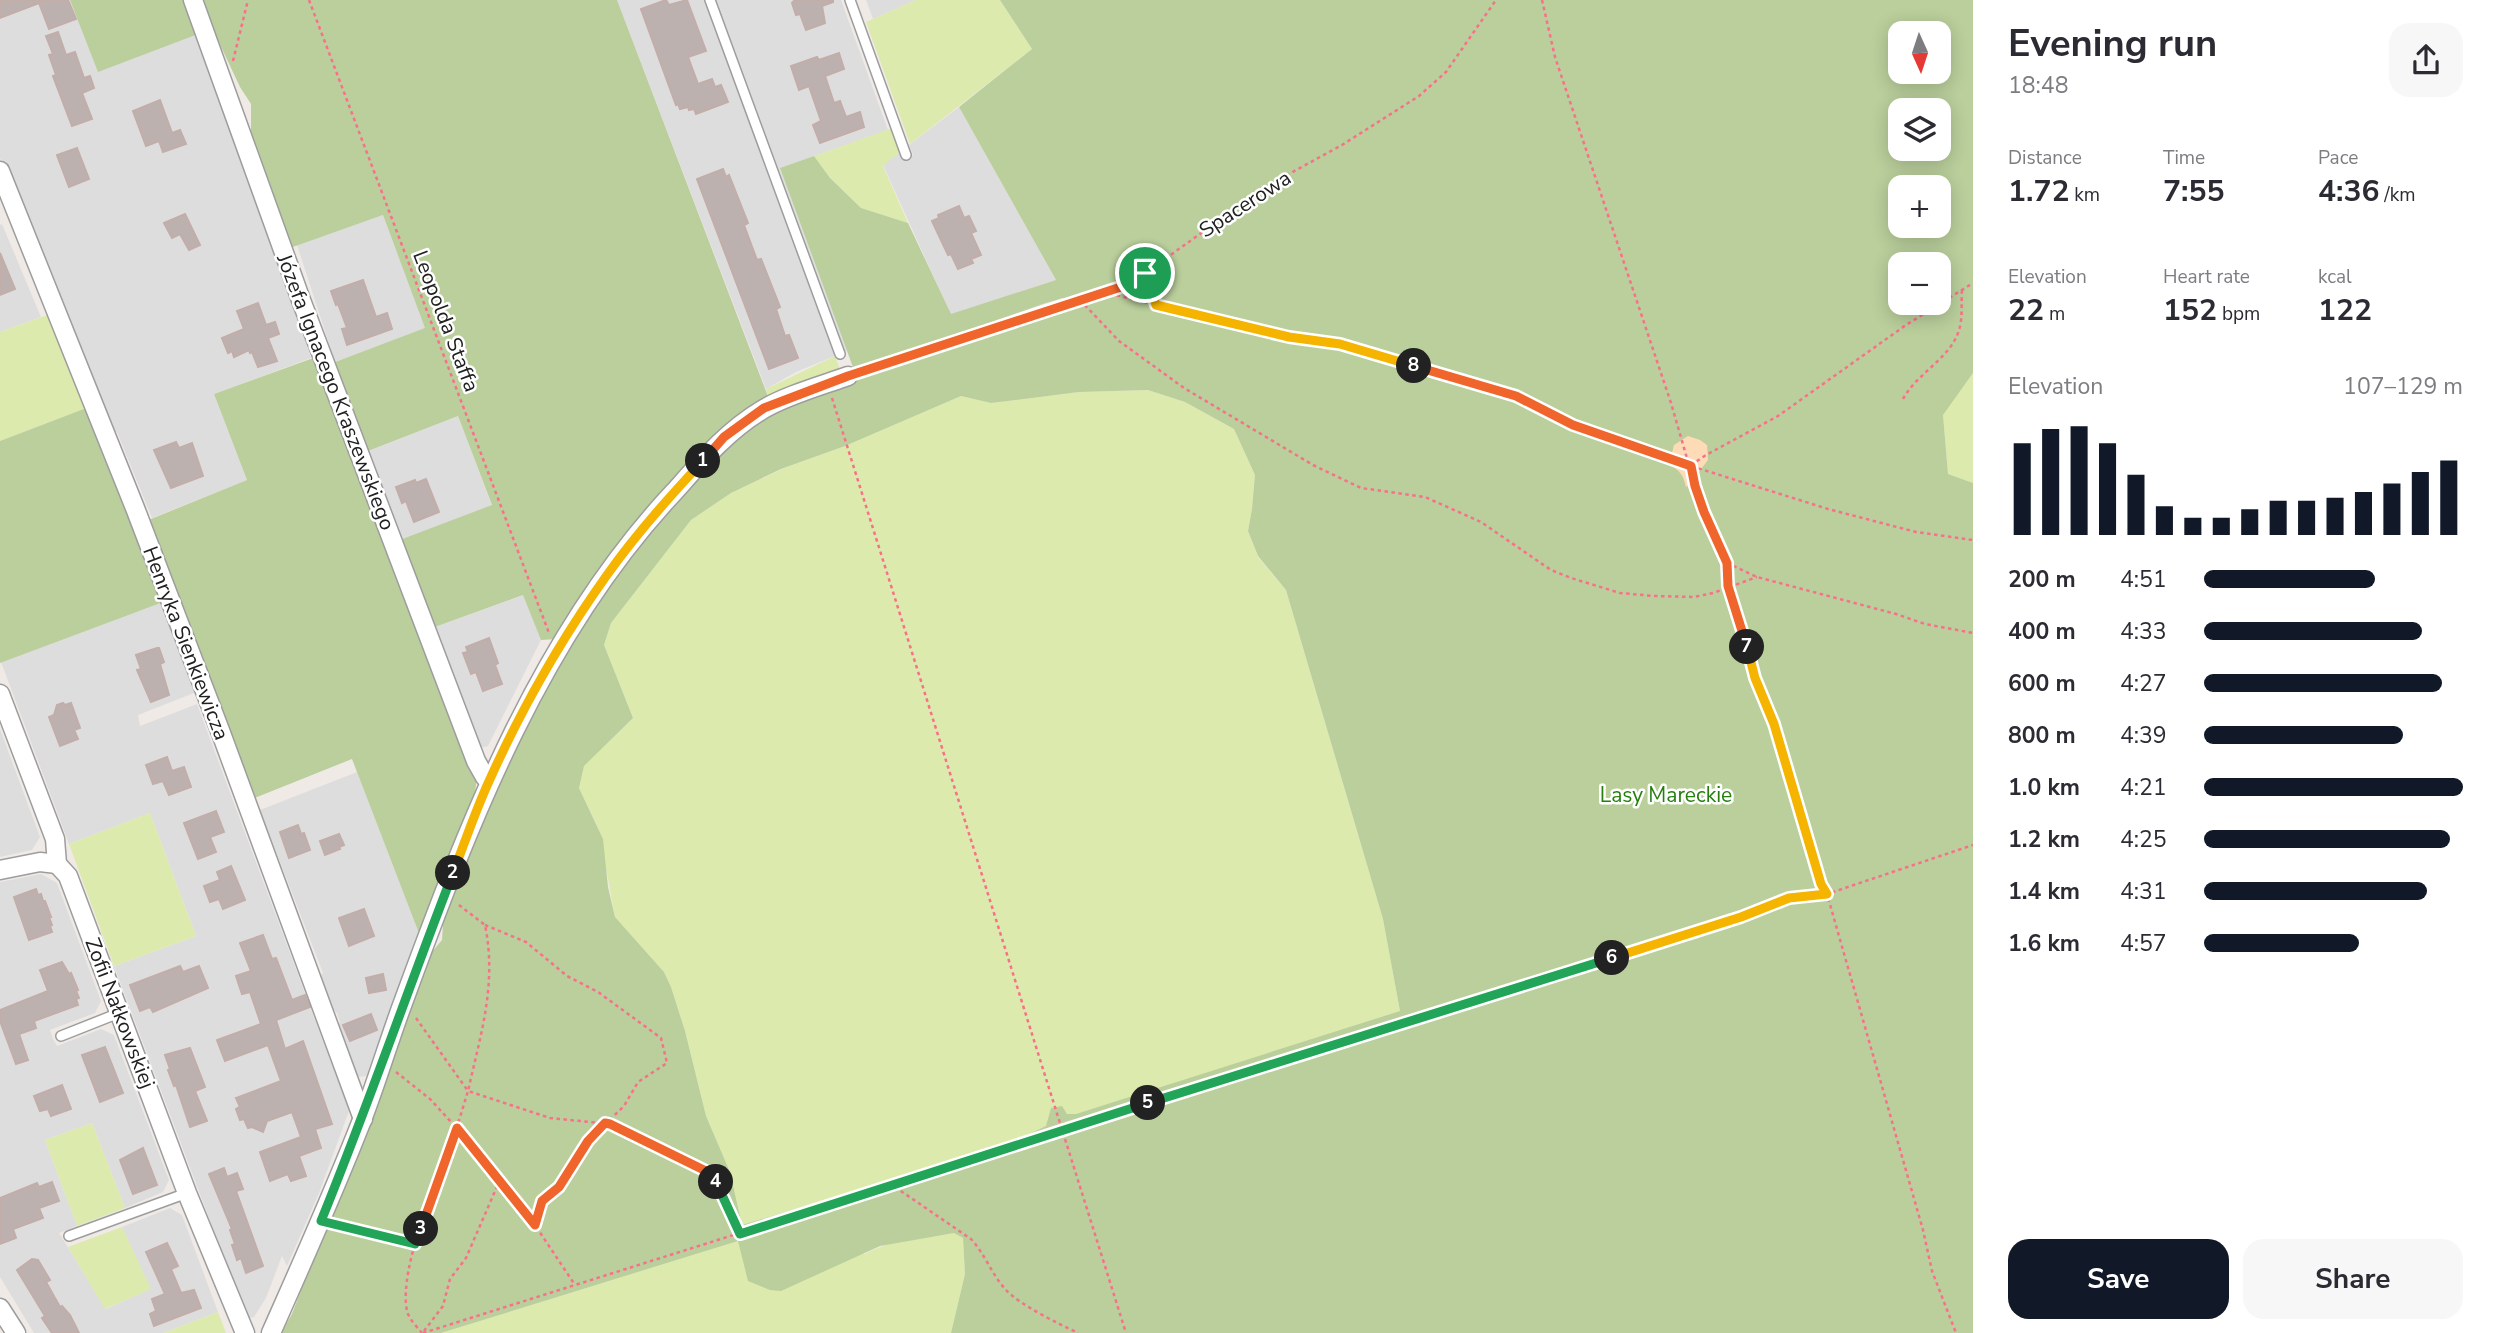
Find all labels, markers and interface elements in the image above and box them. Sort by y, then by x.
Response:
text: Evening run [2008,18,2217,69]
north arrow [1888,21,1951,84]
map controls [1888,21,1951,315]
button: share [2389,23,2463,97]
text: 18:48 [2008,70,2068,101]
button: layers [1888,98,1951,161]
text: Distance [2008,145,2082,171]
text: Time [2163,145,2205,171]
text: Pace [2318,145,2358,171]
street label: Spacerowa [1194,164,1296,244]
text: 1.72 [2008,171,2069,212]
text: 7:55 [2163,171,2224,212]
text: 4:36 [2318,171,2379,212]
button: + [1888,175,1951,238]
text: km [2069,182,2100,208]
text: /km [2379,182,2415,208]
pin [1115,243,1175,303]
street label: Leopolda Staffa [406,246,486,396]
street label: Józefa Ignacego Kraszewskiego [270,249,402,534]
button: − [1888,252,1951,315]
icon: arrive [1126,254,1164,292]
text: Elevation [2008,264,2087,290]
text: Heart rate [2163,264,2250,290]
text: kcal [2318,264,2352,290]
text: 22 [2008,290,2044,331]
text: 152 [2163,290,2217,331]
text: 122 [2318,290,2372,331]
text: m [2044,301,2065,327]
text: bpm [2217,301,2260,327]
pin: 8 [1396,348,1432,384]
text: 8 [1408,352,1419,378]
text: Elevation [2008,371,2103,402]
text: 107–129 m [2343,371,2463,402]
pin: 1 [686,444,720,478]
text: 1 [697,447,708,473]
street label: Henryka Sienkiewicza [136,542,236,744]
text: 200 m [2008,564,2076,595]
text: 4:51 [2120,564,2167,595]
text: 400 m [2008,616,2076,647]
text: 4:33 [2120,616,2167,647]
pin: 7 [1730,630,1764,664]
text: 7 [1741,633,1752,659]
text: 600 m [2008,668,2076,699]
text: 4:27 [2120,668,2167,699]
text: 800 m [2008,720,2076,751]
text: 4:39 [2120,720,2167,751]
text: 1.0 km [2008,772,2080,803]
text: 4:21 [2120,772,2167,803]
park label: Lasy Mareckie [1600,781,1732,809]
text: 1.2 km [2008,824,2080,855]
text: 4:25 [2120,824,2167,855]
pin: 2 [435,856,470,890]
text: 2 [447,859,458,885]
text: 1.4 km [2008,876,2080,907]
text: 4:31 [2120,876,2167,907]
text: 1.6 km [2008,928,2080,959]
text: 4:57 [2120,928,2167,959]
street label: Zofii Nałkowskiej [78,934,162,1092]
pin: 6 [1594,940,1630,976]
text: 6 [1606,944,1617,970]
pin: 5 [1130,1086,1166,1120]
text: 5 [1142,1089,1153,1115]
pin: 4 [698,1164,734,1200]
text: 4 [710,1168,721,1194]
pin: 3 [404,1212,438,1246]
text: 3 [415,1215,426,1241]
button: Save [2008,1239,2229,1319]
button: Share [2243,1239,2463,1319]

